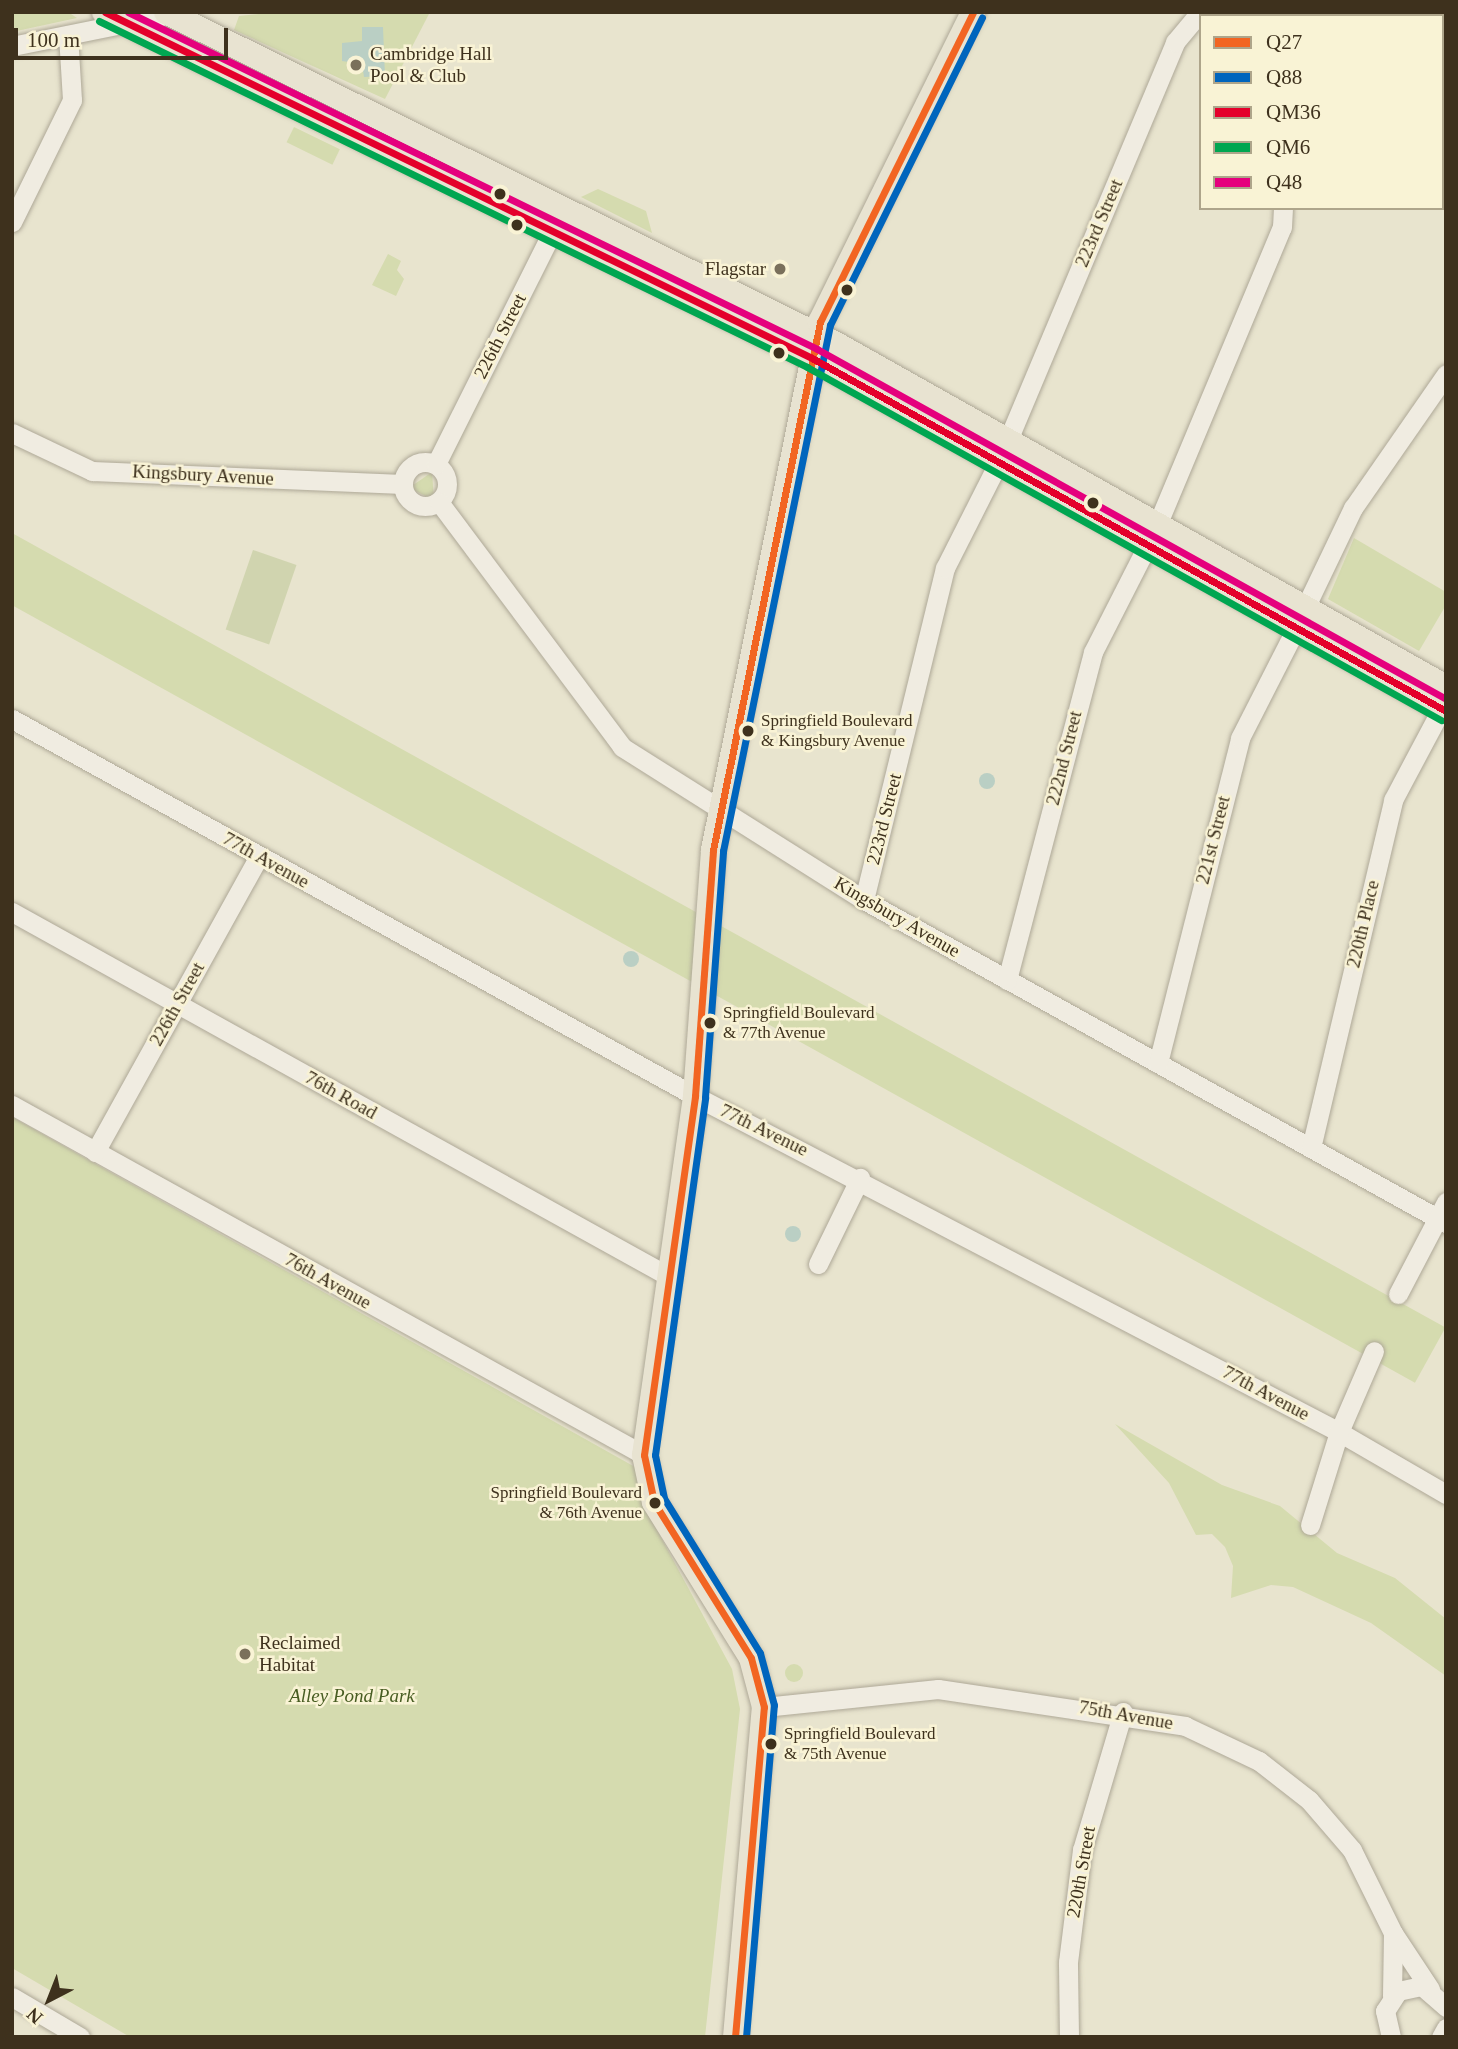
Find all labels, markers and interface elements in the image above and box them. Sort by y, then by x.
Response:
scale bar [18,14,231,58]
legend [1199,14,1444,210]
text: 100 m [27,28,80,52]
text: Q27 [1266,30,1302,54]
place label: Cambridge Hall Pool & Club [370,43,492,87]
marker: Cambridge Hall Pool & Club [348,57,364,73]
text: Q88 [1266,65,1302,89]
text: QM36 [1266,100,1321,124]
text: QM6 [1266,135,1310,159]
text: Q48 [1266,170,1302,194]
street label: 223rd Street [1070,176,1128,270]
unlabelled marker [493,187,507,201]
unlabelled marker [510,218,524,232]
place label: Flagstar [705,258,766,280]
marker: Flagstar [772,261,788,277]
unlabelled marker [840,283,854,297]
street label: 226th Street [469,290,531,382]
unlabelled marker [772,346,786,360]
street label: Kingsbury Avenue [131,460,275,490]
unlabelled marker [1086,496,1100,510]
street label: 222nd Street [1041,708,1087,808]
place label: Springfield Boulevard & Kingsbury Avenue [761,711,913,751]
marker: Springfield Boulevard & Kingsbury Avenue [741,724,755,738]
street label: 223rd Street [862,771,906,867]
street label: 221st Street [1191,793,1235,887]
street label: 77th Avenue [218,827,314,893]
street label: Kingsbury Avenue [830,871,964,963]
street label: 220th Place [1342,878,1384,970]
street label: 226th Street [145,958,209,1050]
place label: Springfield Boulevard & 77th Avenue [723,1003,875,1043]
marker: Springfield Boulevard & 77th Avenue [703,1016,717,1030]
street label: 76th Road [301,1066,381,1124]
street label: 77th Avenue [716,1099,812,1161]
street label: 76th Avenue [280,1248,376,1314]
street label: 77th Avenue [1218,1360,1314,1426]
place label: Springfield Boulevard & 76th Avenue [490,1483,642,1523]
marker: Springfield Boulevard & 76th Avenue [648,1496,662,1510]
place label: Reclaimed Habitat [259,1632,340,1676]
marker: Reclaimed Habitat [237,1646,253,1662]
park label: Alley Pond Park [289,1685,415,1707]
street label: 75th Avenue [1077,1695,1175,1735]
place label: Springfield Boulevard & 75th Avenue [784,1724,936,1764]
marker: Springfield Boulevard & 75th Avenue [764,1737,778,1751]
street label: 220th Street [1062,1825,1100,1919]
north arrow [14,1965,84,2035]
text: N [22,2004,47,2028]

